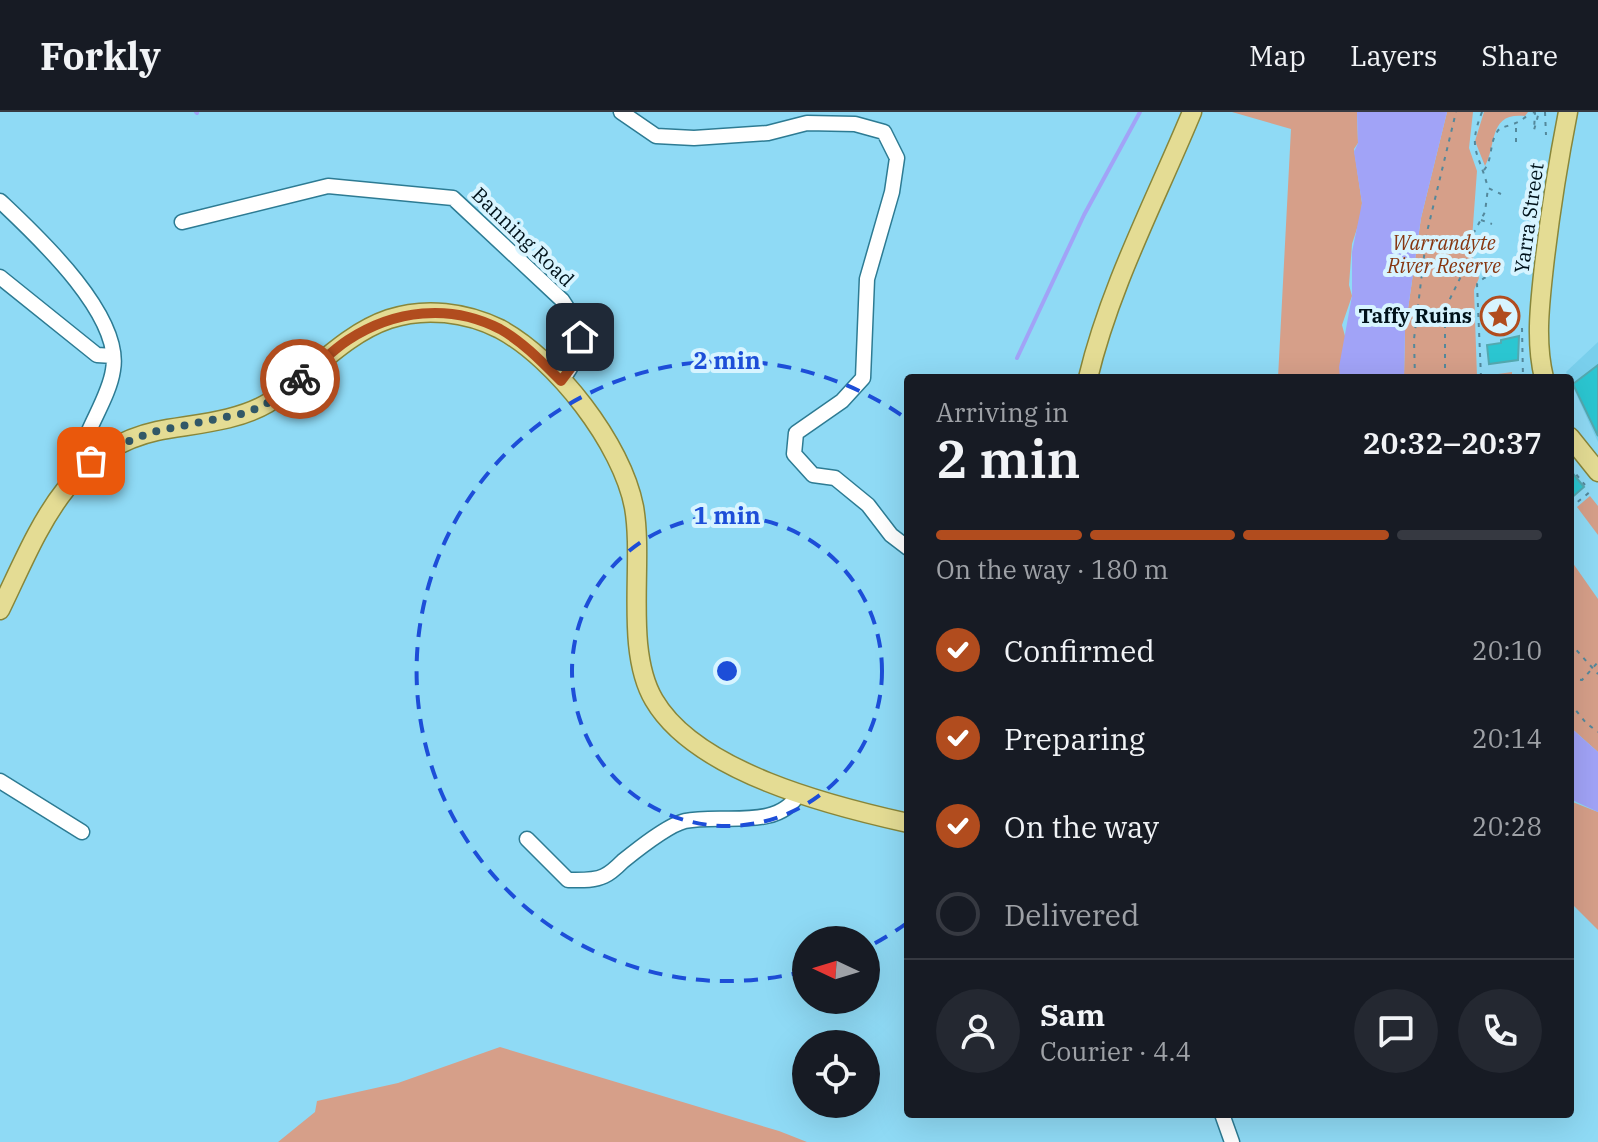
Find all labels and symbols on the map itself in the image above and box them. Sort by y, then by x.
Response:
street label: Yarra Street [1507,161,1550,275]
street label: Banning Road [466,181,580,292]
park label: Warrandyte River Reserve [1386,229,1501,279]
place icon: Taffy Ruins [1479,295,1521,337]
place label: Taffy Ruins [1358,302,1472,329]
pin [546,303,614,371]
courier [260,339,340,419]
text: 2 min [693,344,761,376]
pin [57,427,125,495]
text: 1 min [693,499,761,531]
centre of rings [713,657,741,685]
north arrow [792,926,880,1014]

